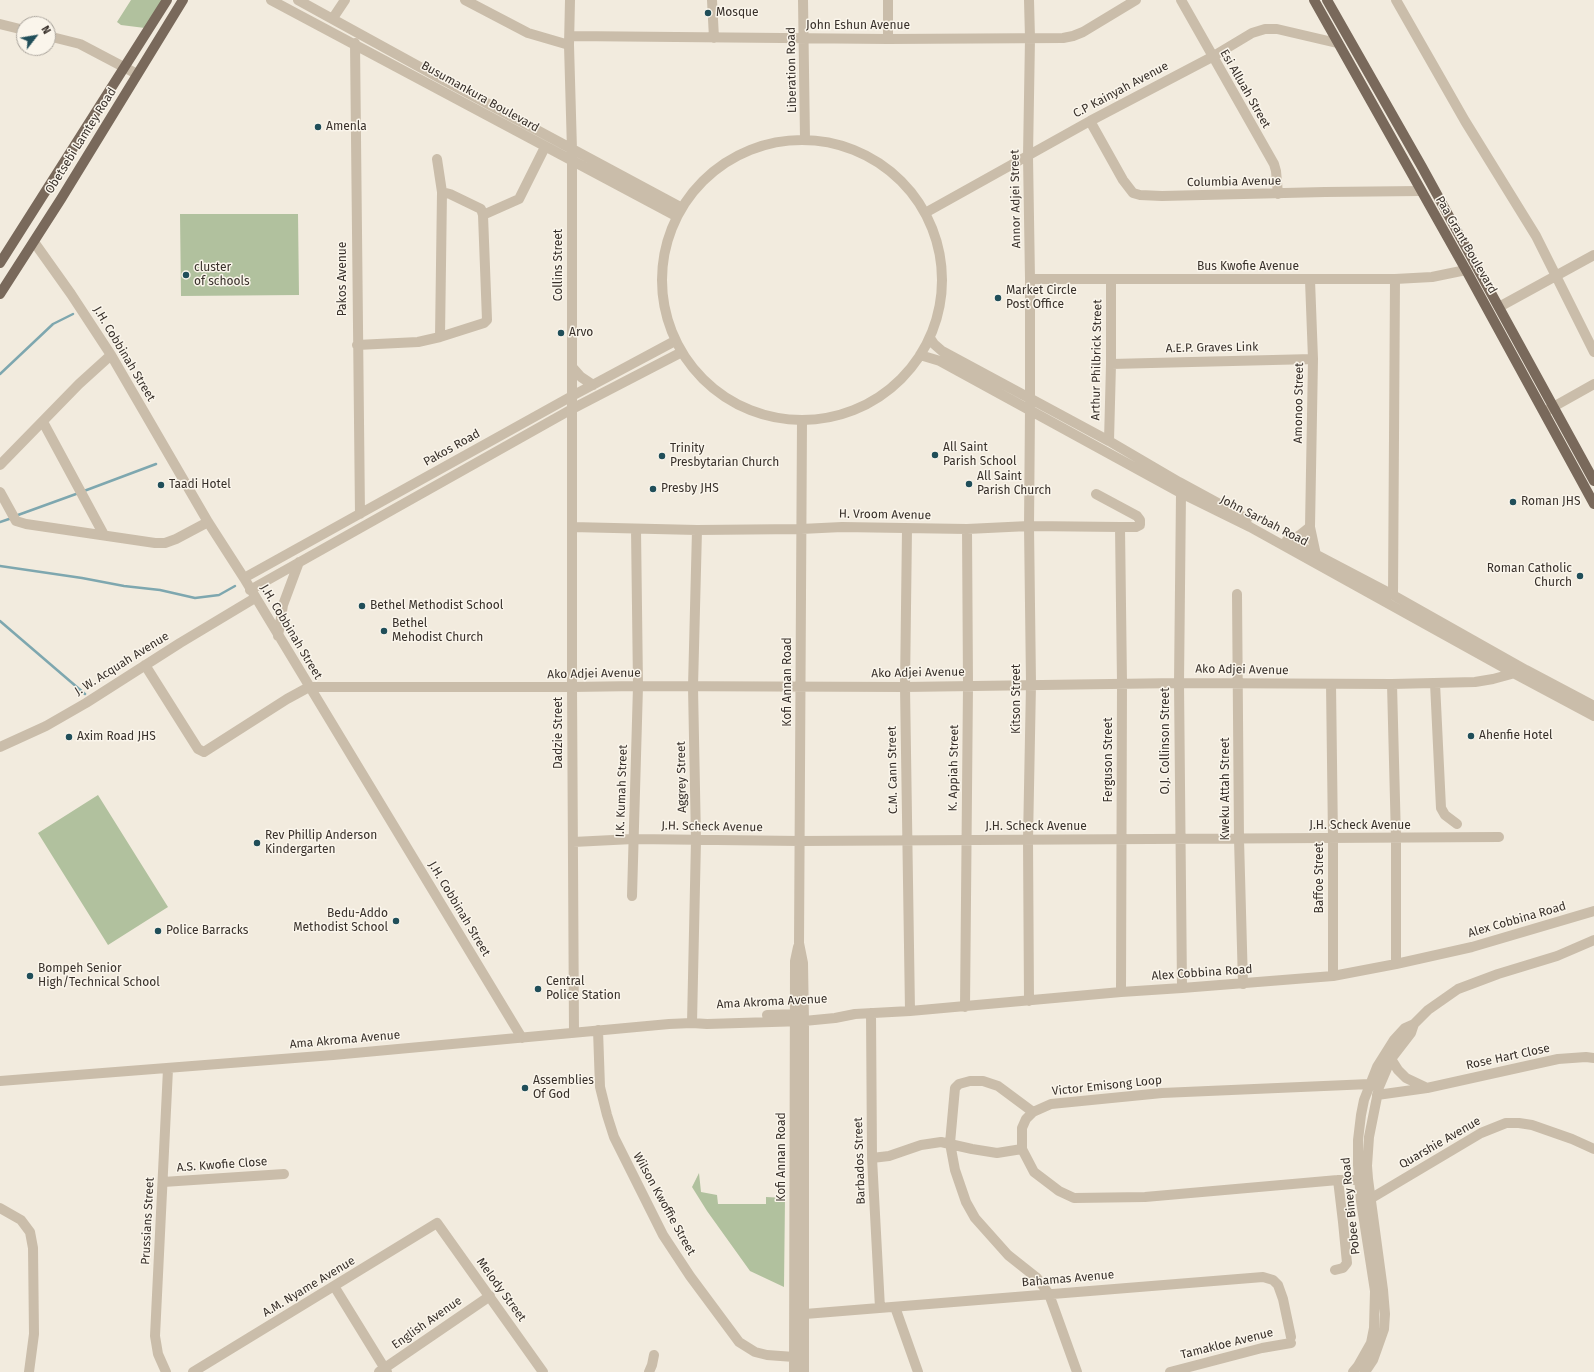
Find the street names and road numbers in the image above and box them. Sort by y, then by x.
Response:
street label: John Eshun Avenue [806,19,910,33]
street label: Liberation Road [784,27,800,113]
street label: Esi Alluah Street [1217,47,1273,131]
street label: Busumankura Boulevard [419,59,541,135]
street label: C.P Kainyah Avenue [1071,59,1171,121]
street label: Obetsebi Lamtey Road [43,85,119,197]
street label: Annor Adjei Street [1008,149,1024,249]
street label: Columbia Avenue [1187,174,1281,190]
street label: Paa Grant Boulevard [1432,194,1500,296]
street label: Collins Street [552,229,566,301]
street label: Pakos Avenue [336,242,350,316]
street label: Bus Kwofie Avenue [1197,260,1299,274]
street label: Arthur Philbrick Street [1089,299,1105,421]
street label: J.H. Cobbinah Street [90,304,158,404]
street label: A.E.P. Graves Link [1166,340,1258,356]
street label: Amonoo Street [1291,362,1307,444]
street label: Pakos Road [421,427,483,469]
street label: John Sarbah Road [1218,493,1310,549]
street label: H. Vroom Avenue [839,507,931,523]
street label: J.H. Cobbinah Street [257,582,325,682]
street label: J. W. Acquah Avenue [72,629,172,699]
street label: Kofi Annan Road [781,637,795,727]
street label: Ako Adjei Avenue [1195,662,1289,678]
street label: Kitson Street [1010,664,1024,734]
street label: Ako Adjei Avenue [871,665,965,681]
street label: Ako Adjei Avenue [547,666,641,682]
street label: O.J. Collinson Street [1159,688,1173,794]
street label: Dadzie Street [552,697,566,769]
street label: Ferguson Street [1102,718,1116,802]
street label: K. Appiah Street [946,724,962,812]
street label: C.M. Cann Street [885,726,901,814]
street label: Kweku Attah Street [1219,737,1233,841]
street label: Aggrey Street [674,741,690,813]
street label: I.K. Kumah Street [613,744,631,838]
street label: J.H. Scheck Avenue [661,819,763,835]
street label: J.H. Scheck Avenue [1309,819,1411,833]
street label: J.H. Scheck Avenue [985,820,1087,834]
street label: Baffoe Street [1313,842,1327,914]
street label: J.H. Cobbinah Street [425,859,493,959]
street label: Alex Cobbina Road [1466,899,1568,941]
street label: Alex Cobbina Road [1151,962,1253,984]
street label: Ama Akroma Avenue [716,992,828,1012]
street label: Ama Akroma Avenue [289,1028,401,1052]
street label: Rose Hart Close [1465,1041,1551,1073]
street label: Victor Emisong Loop [1051,1073,1163,1099]
street label: Kofi Annan Road [775,1112,789,1202]
street label: Quarshie Avenue [1397,1114,1483,1172]
street label: Barbados Street [851,1117,869,1205]
street label: Wilson Kwoffie Street [630,1150,698,1258]
street label: A.S. Kwofie Close [176,1155,268,1175]
street label: Pobee Biney Road [1339,1157,1363,1255]
street label: Prussians Street [139,1177,157,1265]
street label: A.M. Nyame Avenue [260,1254,358,1320]
street label: Melody Street [473,1255,529,1325]
street label: Bahamas Avenue [1021,1268,1115,1290]
street label: English Avenue [389,1294,465,1352]
street label: Tamakloe Avenue [1179,1326,1275,1362]

